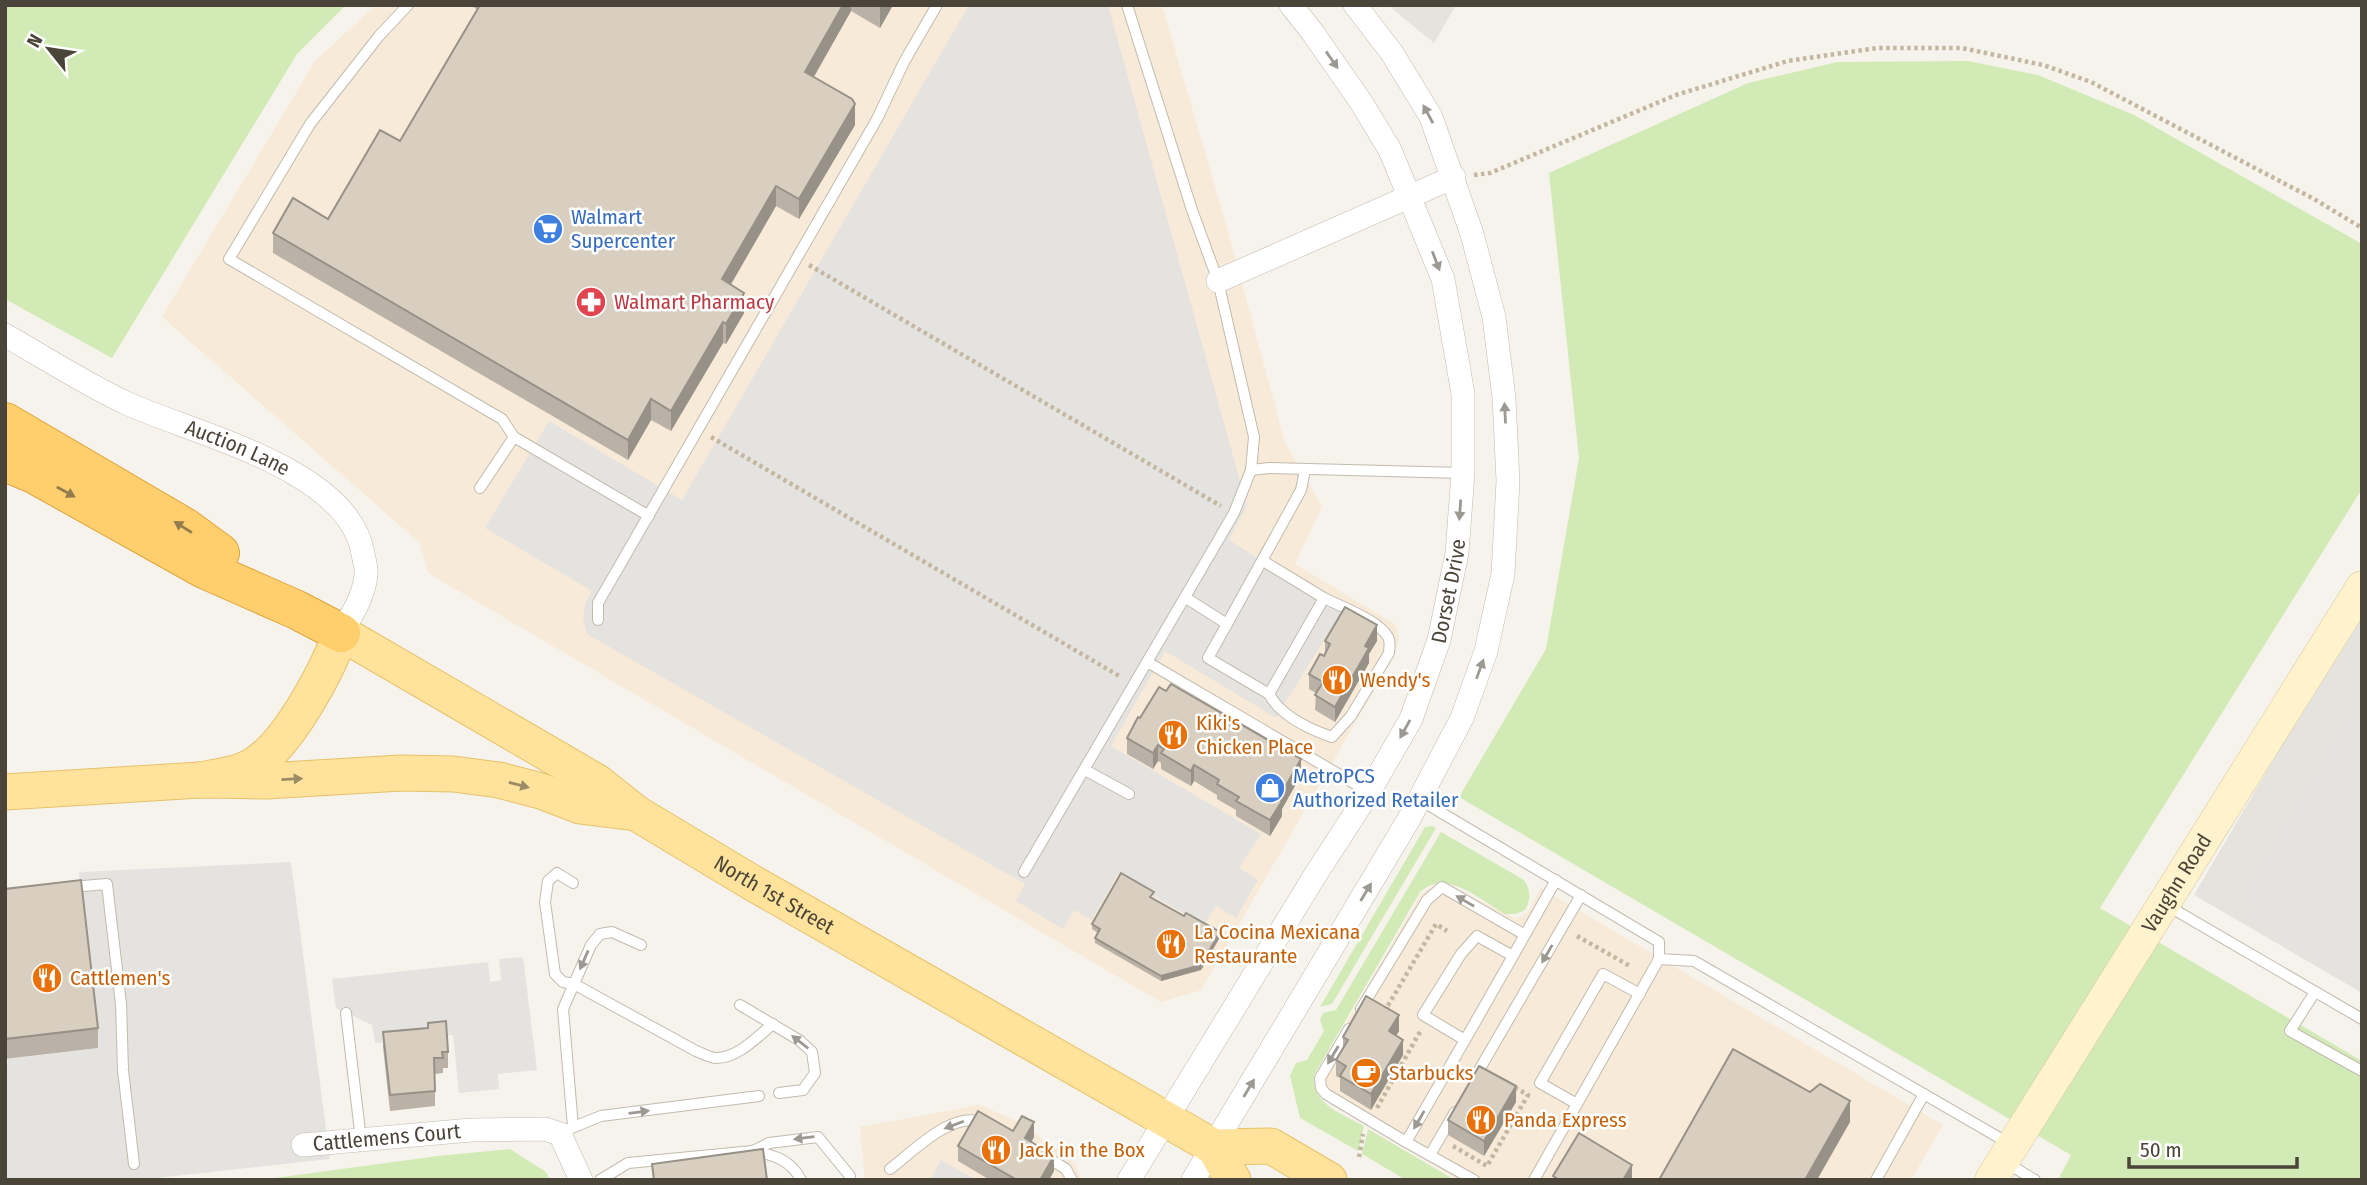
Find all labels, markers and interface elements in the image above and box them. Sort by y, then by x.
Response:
north arrow [14,14,84,84]
text: N [22,30,48,51]
one-way arrow [1325,51,1339,69]
one-way arrow [1423,104,1434,124]
place label: Walmart Supercenter [571,204,676,254]
supermarket icon: Walmart Supercenter [531,212,565,246]
one-way arrow [1431,250,1442,271]
pharmacy icon: Walmart Pharmacy [574,285,608,319]
place label: Walmart Pharmacy [614,289,775,315]
one-way arrow [1499,402,1510,424]
street label: Auction Lane [182,414,294,482]
one-way arrow [57,486,76,498]
one-way arrow [1454,499,1465,521]
one-way arrow [173,520,192,533]
street label: Dorset Drive [1426,538,1471,646]
one-way arrow [1475,658,1486,679]
restaurant icon: Wendy's [1320,663,1354,697]
place label: Wendy's [1360,667,1431,693]
place label: Kiki's Chicken Place [1196,710,1313,760]
restaurant icon: Kiki's Chicken Place [1156,718,1190,752]
one-way arrow [1399,719,1411,738]
place label: MetroPCS Authorized Retailer [1293,763,1459,813]
shop icon: MetroPCS Authorized Retailer [1253,771,1287,805]
one-way arrow [282,774,304,785]
one-way arrow [508,780,530,791]
street label: Vaughn Road [2136,829,2217,938]
street label: North 1st Street [709,850,839,940]
one-way arrow [1359,883,1372,902]
one-way arrow [1456,895,1475,907]
place label: La Cocina Mexicana Restaurante [1194,919,1360,969]
restaurant icon: La Cocina Mexicana Restaurante [1154,927,1188,961]
one-way arrow [1541,944,1553,964]
one-way arrow [578,950,590,970]
restaurant icon: Cattlemen's [30,961,64,995]
place label: Cattlemen's [70,965,170,991]
one-way arrow [791,1036,809,1050]
one-way arrow [1327,1045,1340,1064]
cafe icon: Starbucks [1349,1056,1383,1090]
place label: Starbucks [1389,1060,1474,1086]
one-way arrow [1243,1078,1256,1097]
restaurant icon: Panda Express [1464,1103,1498,1137]
one-way arrow [628,1106,650,1117]
place label: Panda Express [1504,1107,1627,1133]
one-way arrow [1412,1110,1425,1129]
street label: Cattlemens Court [312,1118,462,1157]
one-way arrow [943,1119,964,1130]
scale bar [2129,1126,2297,1170]
one-way arrow [793,1133,815,1144]
restaurant icon: Jack in the Box [979,1133,1013,1167]
place label: Jack in the Box [1019,1137,1146,1163]
text: 50 m [2140,1137,2182,1163]

